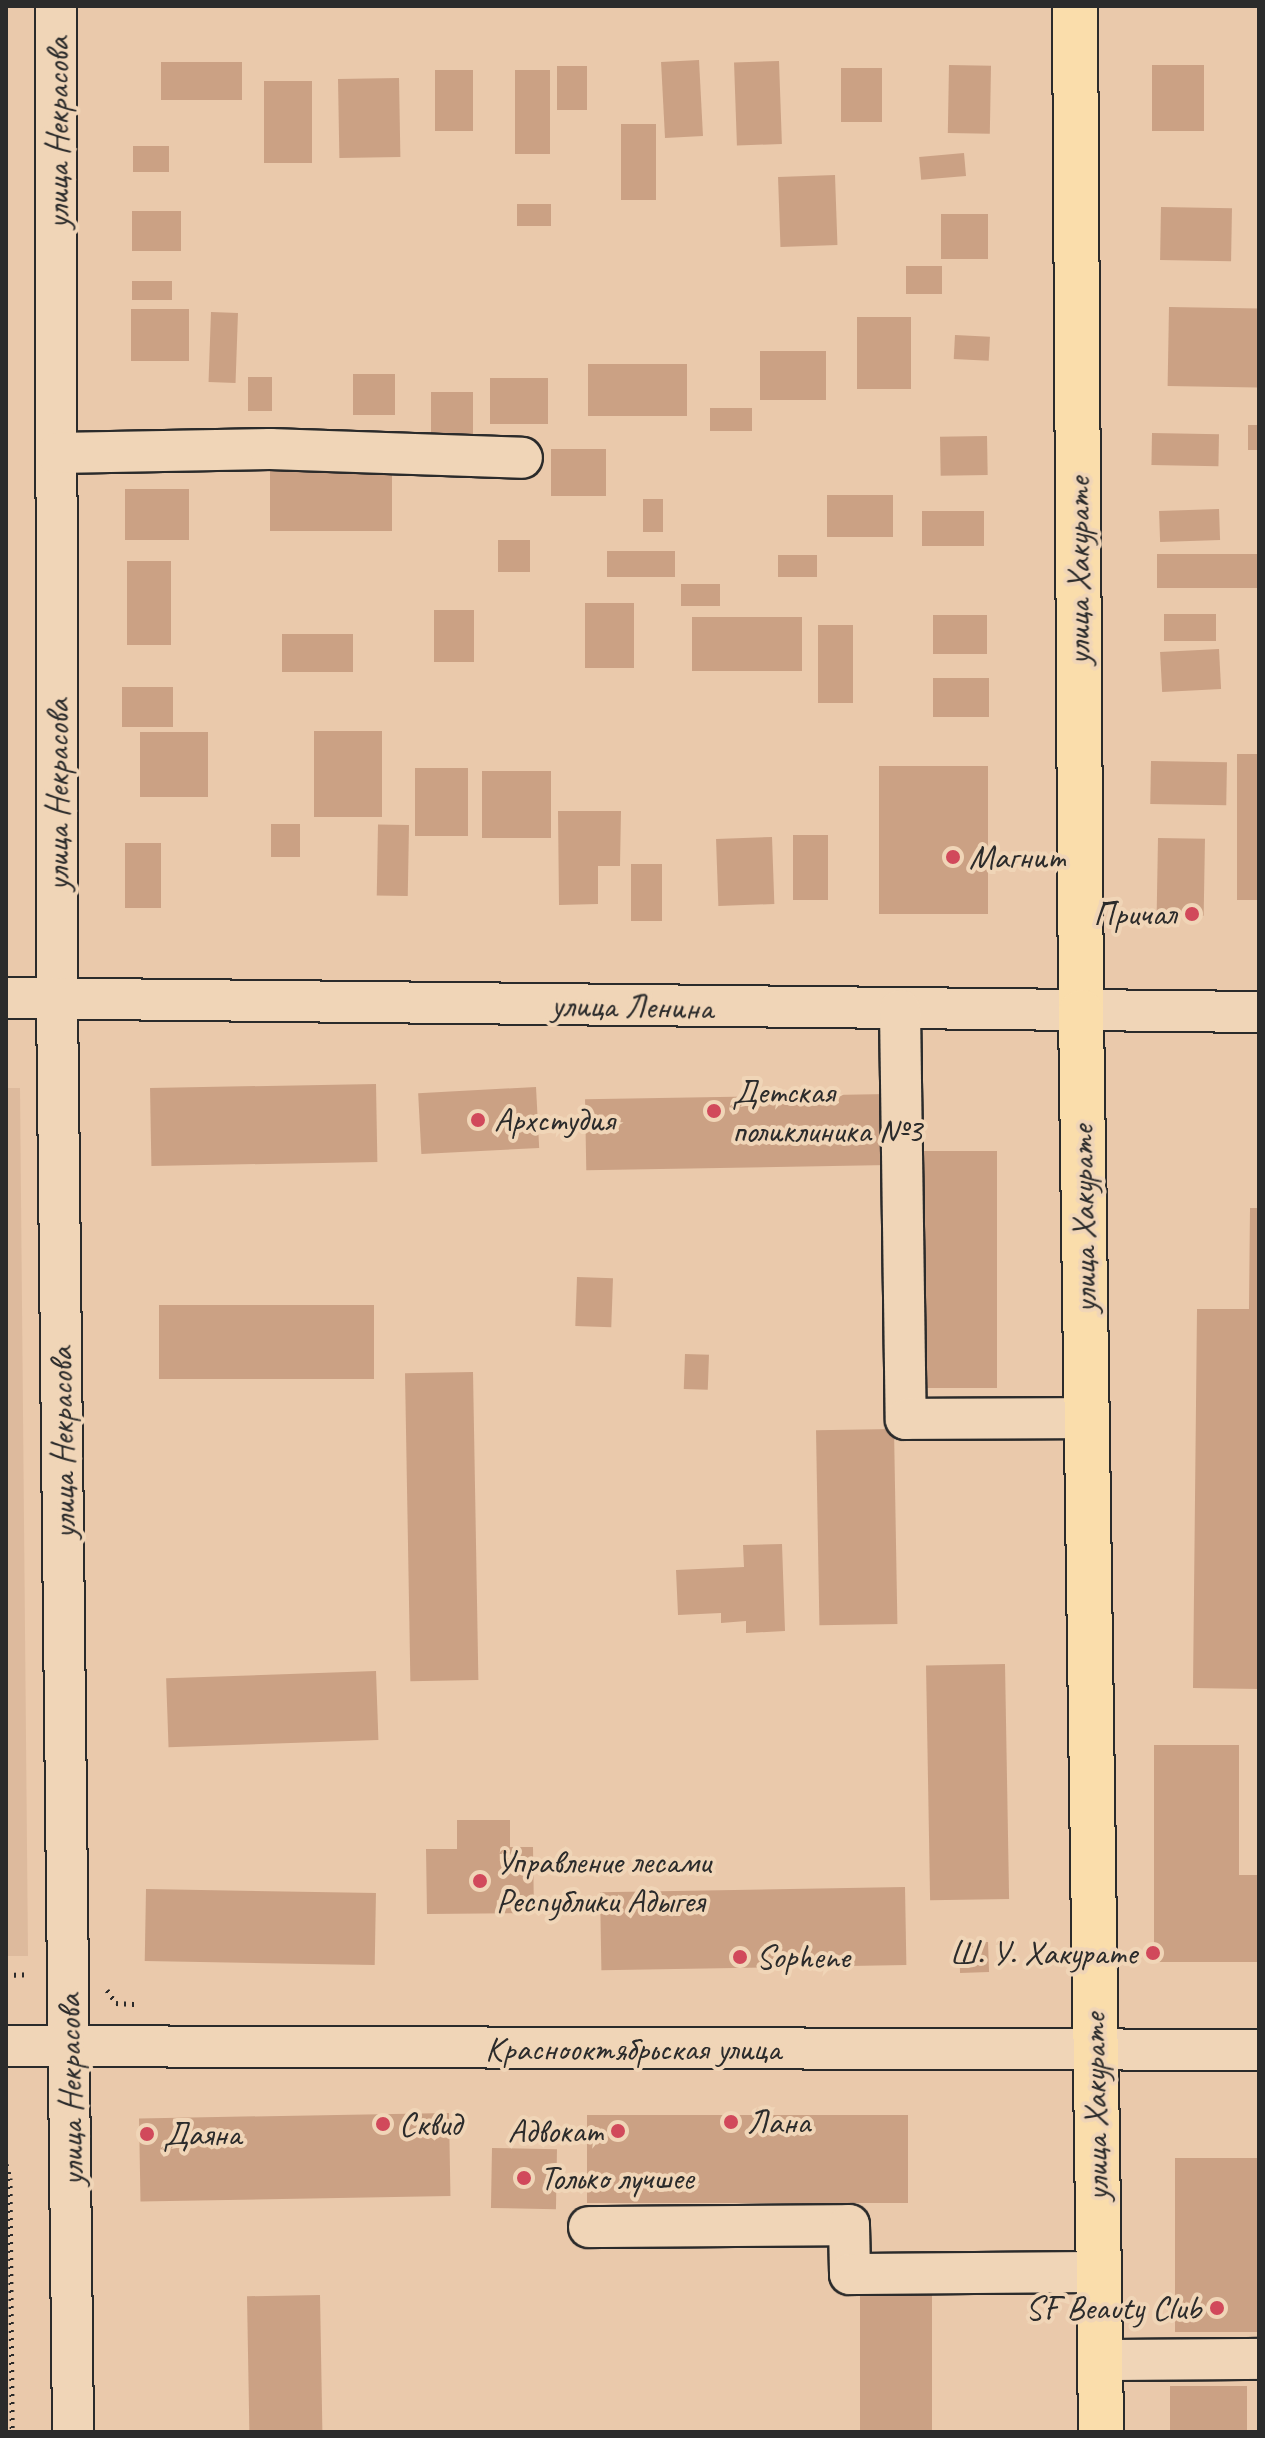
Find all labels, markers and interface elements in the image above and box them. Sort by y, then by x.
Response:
street label: улица Некрасова [37,37,77,229]
street label: улица Хакурате [1058,478,1098,664]
street label: улица Некрасова [37,699,77,891]
place label: Магнит [969,837,1066,877]
marker: Магнит [944,848,962,866]
place label: Причал [1093,894,1176,934]
marker: Причал [1183,905,1201,923]
street label: улица Ленина [551,984,713,1028]
place label: Детская поликлиника №3 [732,1071,922,1150]
place label: Архстудия [494,1100,615,1140]
marker: Детская поликлиника №3 [703,1100,725,1122]
marker: Архстудия [469,1111,487,1129]
street label: улица Хакурате [1061,1126,1105,1312]
street label: улица Некрасова [40,1346,84,1540]
place label: Управление лесами Республики Адыгея [496,1841,709,1920]
marker: Управление лесами Республики Адыгея [471,1872,489,1890]
place label: Ш. У. Хакурате [950,1933,1137,1973]
place label: Sophene [756,1937,850,1977]
marker: Ш. У. Хакурате [1144,1944,1162,1962]
marker: Sophene [731,1948,749,1966]
street label: улица Некрасова [48,1993,92,2187]
street label: улица Хакурате [1073,2014,1117,2200]
street label: Краснооктябрьская улица [485,2029,781,2069]
place label: Лана [747,2102,810,2142]
place label: Сквид [399,2104,461,2144]
place label: Адвокат [508,2111,602,2151]
marker: Лана [722,2113,740,2131]
place label: Даяна [163,2114,241,2154]
marker: Сквид [374,2115,392,2133]
marker: Адвокат [609,2122,627,2140]
marker: Даяна [138,2125,156,2143]
place label: Только лучшее [540,2158,694,2198]
marker: Только лучшее [515,2169,533,2187]
place label: SF Beauty Club [1024,2288,1201,2328]
marker: SF Beauty Club [1208,2299,1226,2317]

